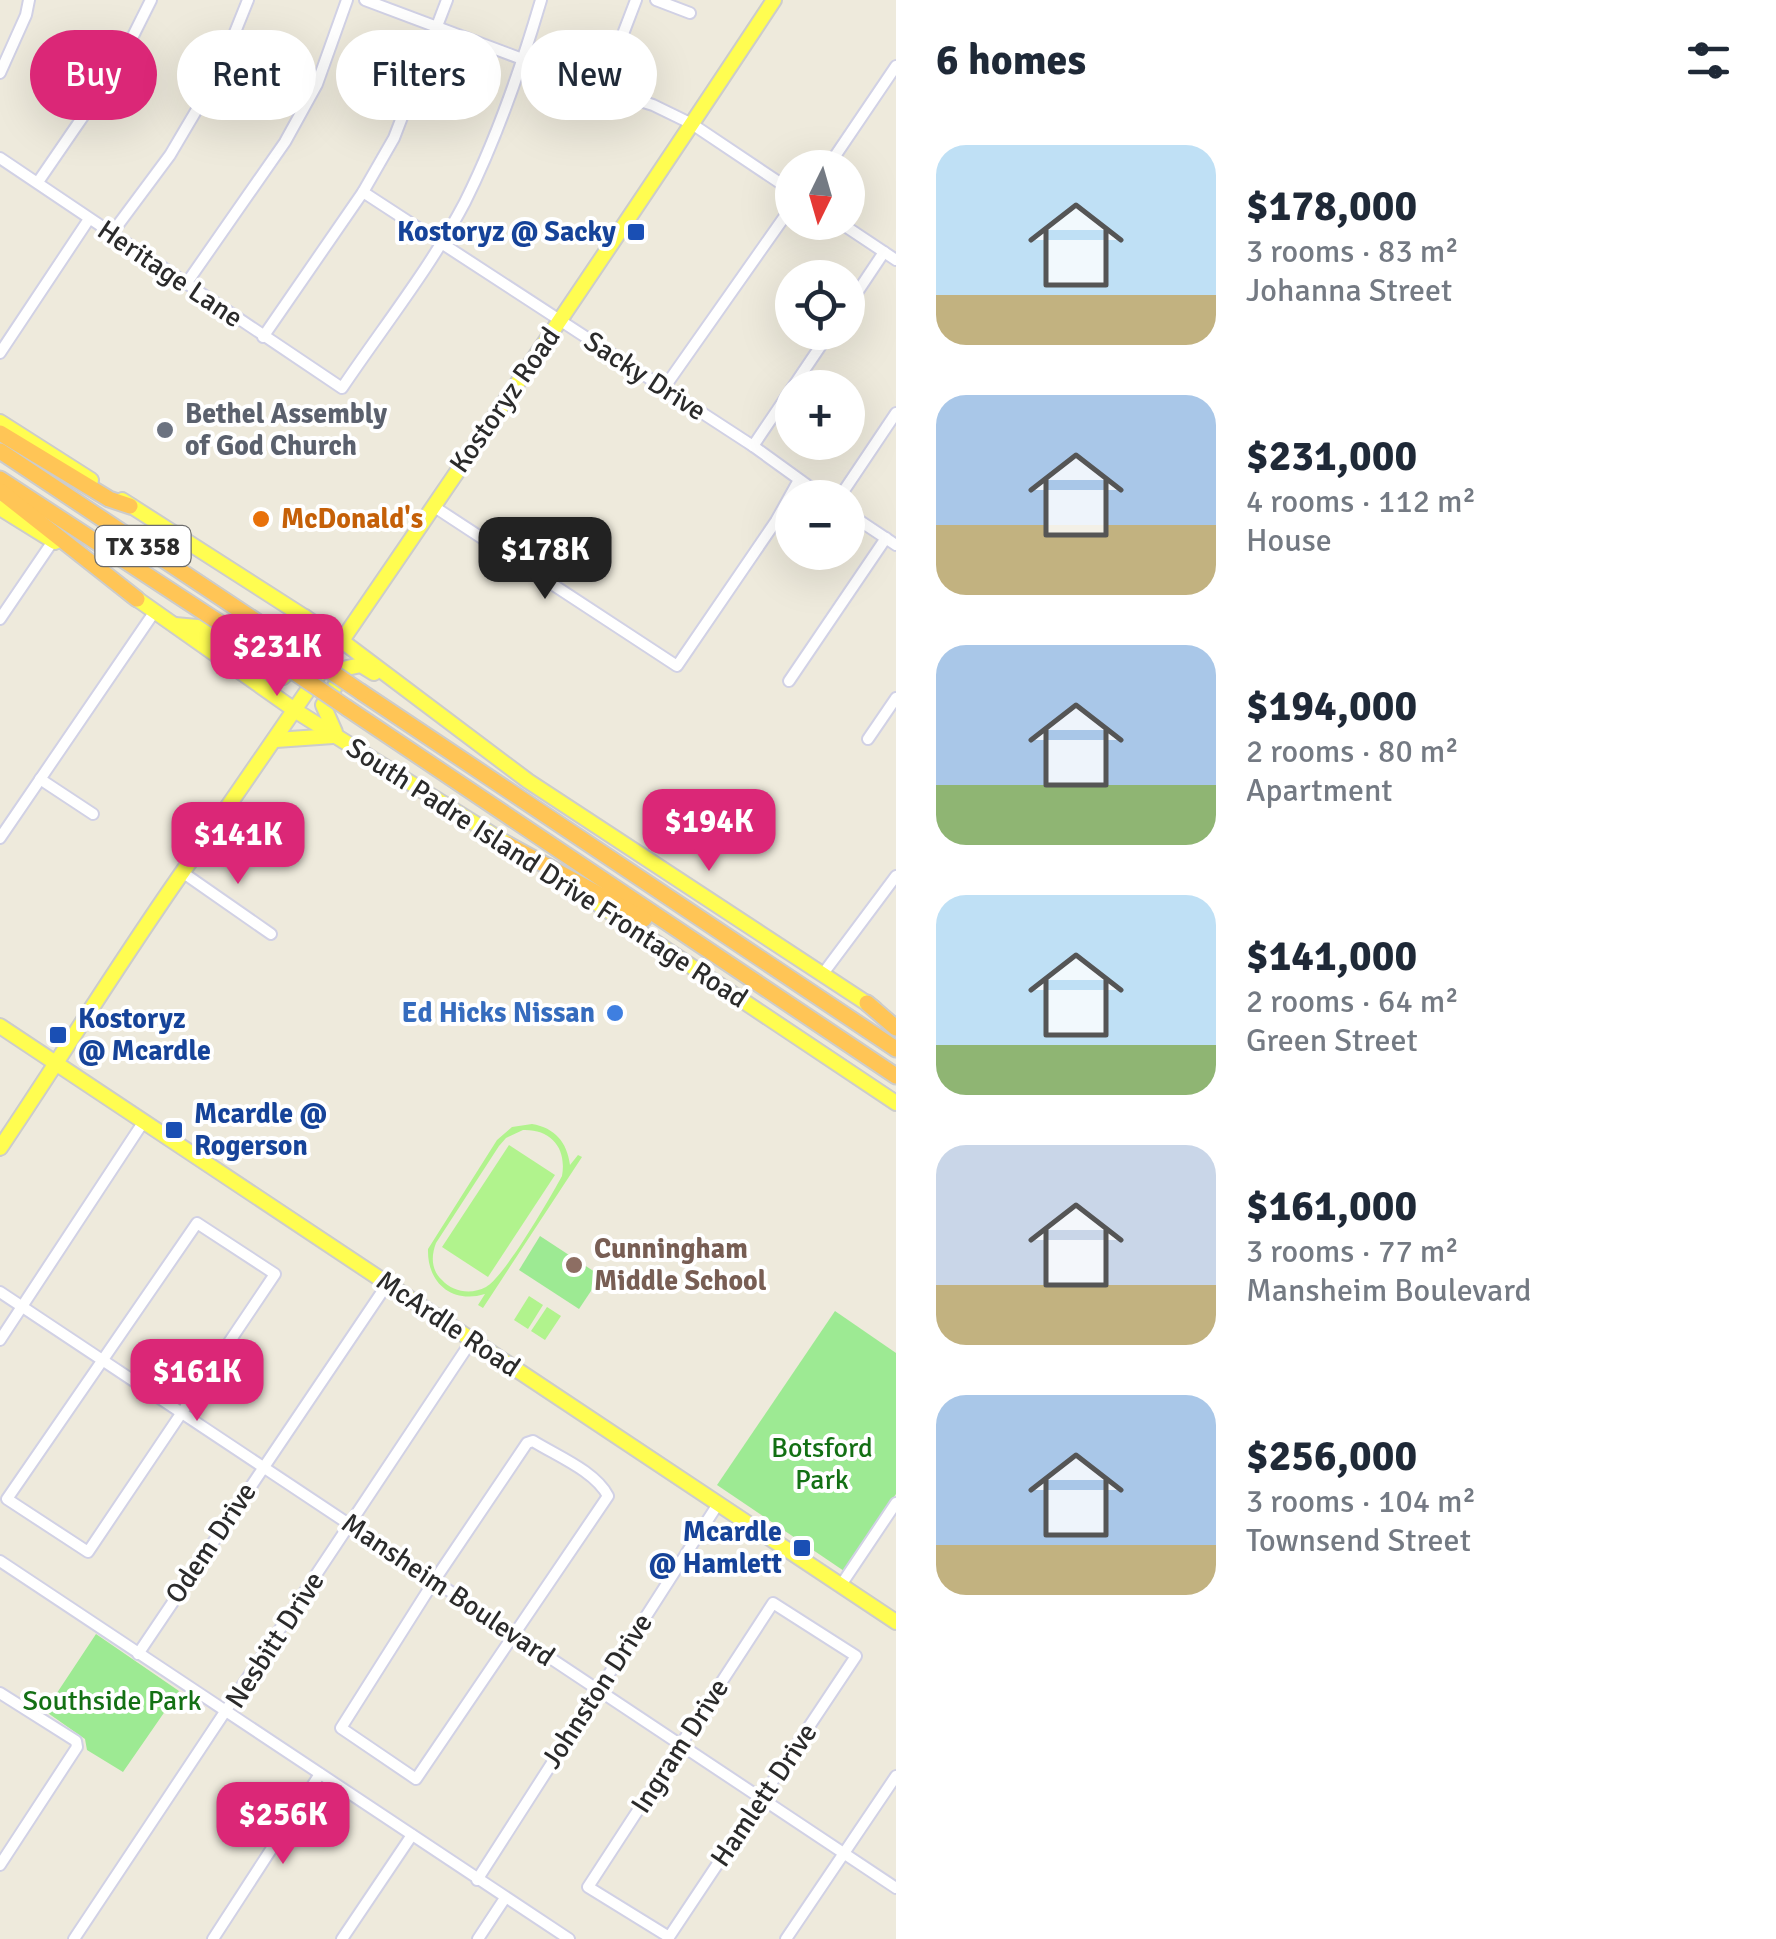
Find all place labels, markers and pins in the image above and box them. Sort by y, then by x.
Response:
place label: Kostoryz @ Sacky [397,215,616,249]
marker: Kostoryz @ Sacky [625,221,647,243]
place label: Bethel Assembly of God Church [185,397,387,463]
marker: Bethel Assembly of God Church [154,419,176,441]
place label: McDonald's [281,502,423,536]
marker: McDonald's [250,508,272,530]
pin: $178K [475,517,615,602]
pin: $231K [207,614,347,699]
pin: $194K [639,789,779,874]
pin: $141K [168,802,308,887]
place label: Ed Hicks Nissan [402,996,595,1030]
place label: Kostoryz @ Mcardle [78,1002,211,1068]
marker: Ed Hicks Nissan [604,1002,626,1024]
marker: Kostoryz @ Mcardle [47,1024,69,1046]
place label: Mcardle @ Rogerson [194,1097,327,1163]
marker: Mcardle @ Rogerson [163,1119,185,1141]
place label: Cunningham Middle School [594,1232,767,1298]
marker: Cunningham Middle School [563,1254,585,1276]
pin: $161K [127,1339,267,1424]
place label: Mcardle @ Hamlett [649,1515,783,1581]
marker: Mcardle @ Hamlett [791,1537,813,1559]
pin: $256K [213,1782,353,1867]

